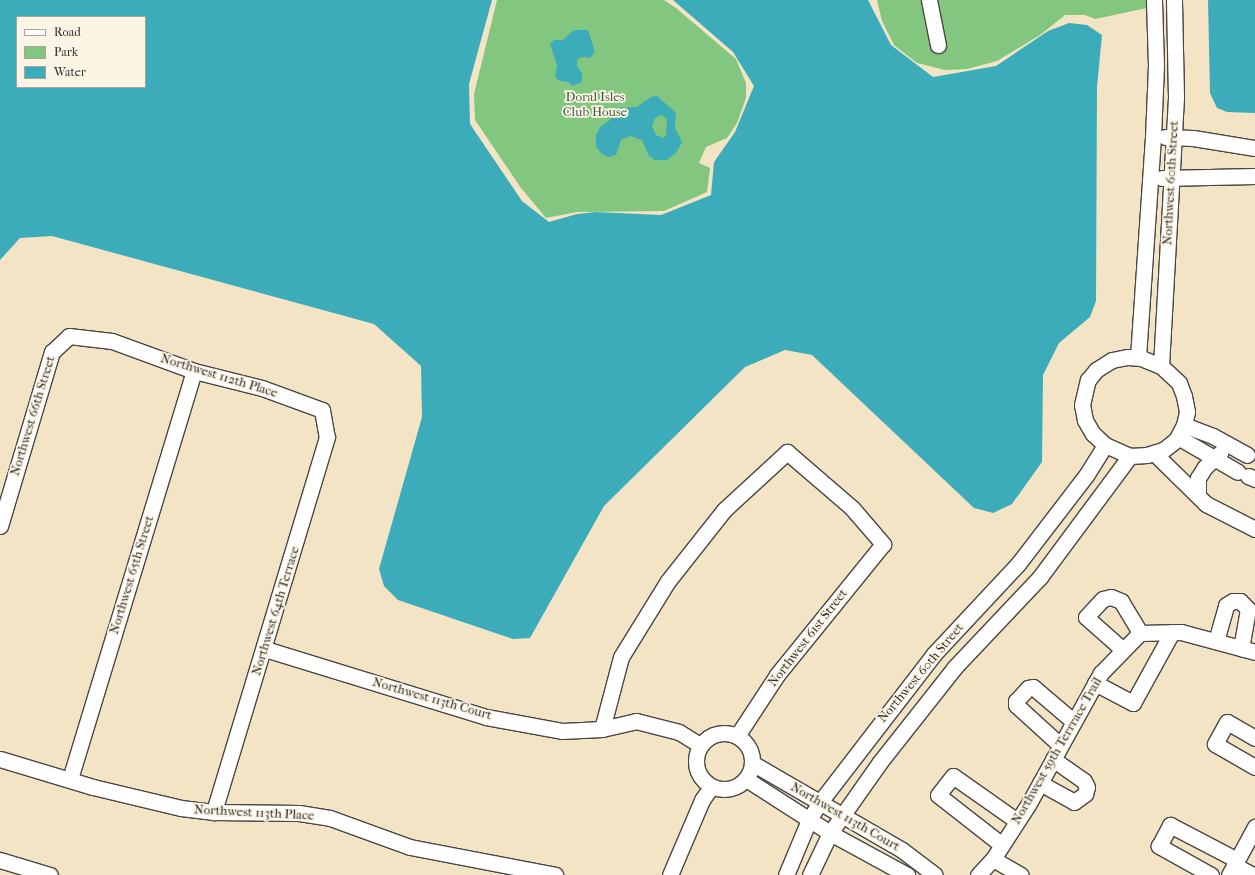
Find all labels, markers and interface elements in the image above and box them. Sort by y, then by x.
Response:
legend [16,16,146,88]
text: Road [54,25,81,39]
text: Park [54,45,78,59]
text: Water [54,65,86,79]
park label: Doral Isles Club House [563,90,627,121]
street label: Northwest 60th Street [1160,120,1182,246]
street label: Northwest 112th Place [158,351,280,401]
street label: Northwest 66th Street [7,354,59,478]
street label: Northwest 65th Street [107,514,157,636]
street label: Northwest 64th Terrace [249,545,303,677]
street label: Northwest 61st Street [765,586,851,690]
street label: Northwest 60th Street [875,620,967,726]
street label: Northwest 113th Court [370,674,494,724]
street label: Northwest 59th Terrrace Trail [1008,675,1106,827]
street label: Northwest 113th Court [788,779,902,855]
street label: Northwest 113th Place [193,802,315,824]

